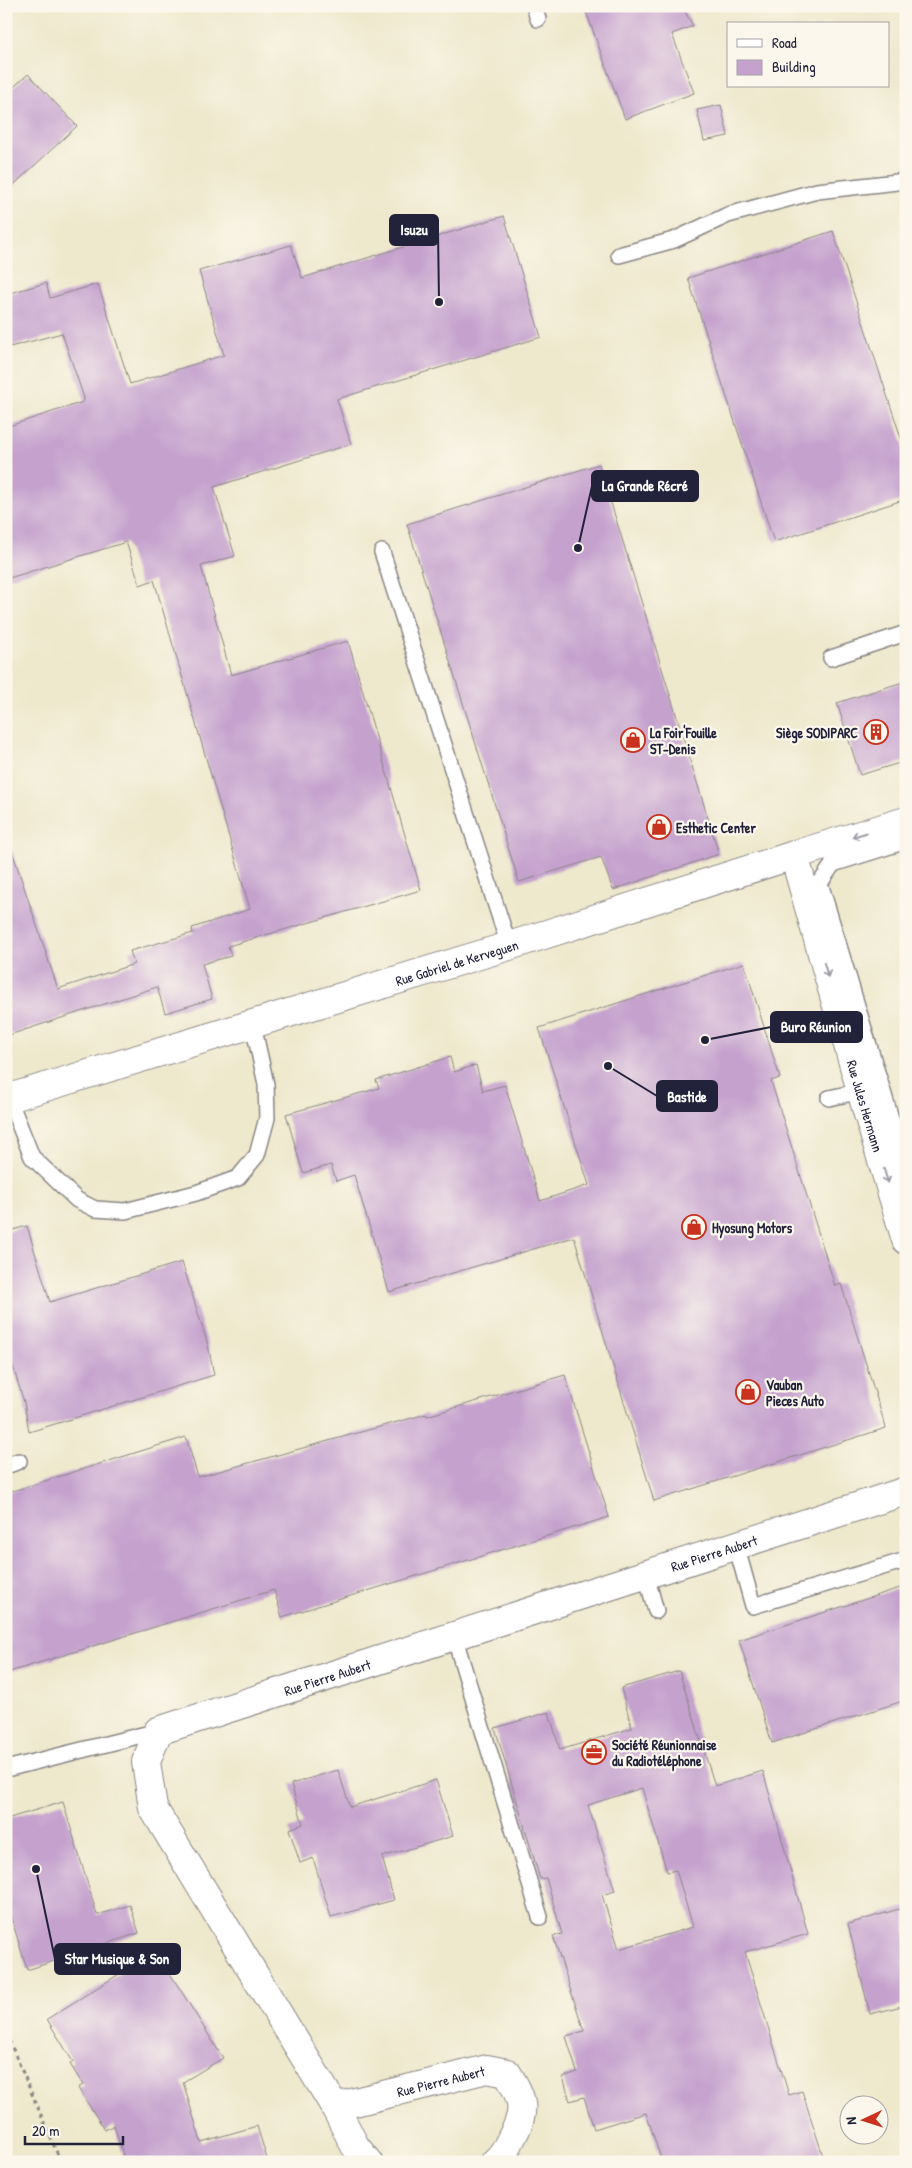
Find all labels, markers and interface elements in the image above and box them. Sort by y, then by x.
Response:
legend [727,22,890,88]
text: Road [772,32,797,53]
text: Building [772,56,816,77]
callout: Isuzu [390,215,438,245]
text: Isuzu [400,219,429,240]
callout: La Grande Récré [592,471,698,501]
text: La Grande Récré [602,475,688,496]
building icon: Siège SODIPARC [863,719,889,745]
place label: La Foir'Fouille ST-Denis [650,723,717,758]
place label: Siège SODIPARC [776,723,858,744]
shop icon: La Foir'Fouille ST-Denis [620,727,646,753]
shop icon: Esthetic Center [646,814,672,840]
place label: Esthetic Center [676,818,756,837]
one-way arrow [852,831,868,841]
street label: Rue Gabriel de Kerveguen [393,934,520,990]
one-way arrow [822,962,832,978]
callout: Buro Réunion [771,1012,862,1042]
text: Buro Réunion [781,1016,852,1037]
street label: Rue Jules Hermann [843,1058,888,1154]
callout: Bastide [657,1081,717,1111]
text: Bastide [667,1086,707,1107]
one-way arrow [882,1168,892,1184]
shop icon: Hyosung Motors [681,1214,707,1240]
place label: Hyosung Motors [712,1218,793,1239]
place label: Vauban Pieces Auto [766,1375,824,1410]
shop icon: Vauban Pieces Auto [735,1379,761,1405]
street label: Rue Pierre Aubert [668,1530,760,1575]
street label: Rue Pierre Aubert [282,1654,373,1699]
place label: Société Réunionnaise du Radiotéléphone [612,1735,717,1772]
office icon: Société Réunionnaise du Radiotéléphone [581,1739,607,1765]
callout: Star Musique & Son [55,1944,180,1974]
text: Star Musique & Son [65,1948,170,1970]
street label: Rue Pierre Aubert [395,2060,487,2101]
north arrow [840,2096,890,2146]
scale bar [25,2113,122,2145]
text: N [841,2116,860,2125]
text: 20 m [32,2120,59,2141]

